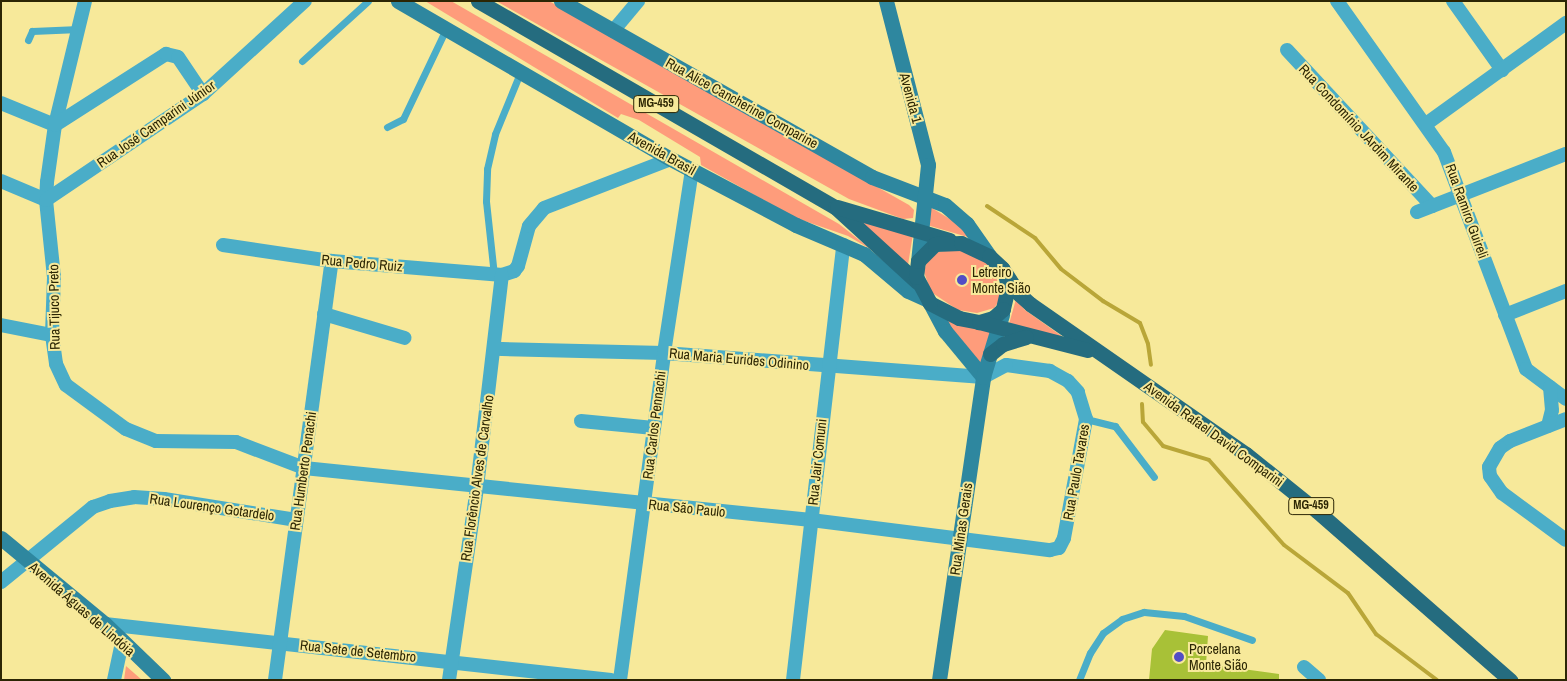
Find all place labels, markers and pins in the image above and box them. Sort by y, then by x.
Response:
place label: Letreiro Monte Sião [972,264,1031,296]
marker: Letreiro Monte Sião [956,274,968,286]
place label: Porcelana Monte Sião [1189,641,1248,674]
marker: Porcelana Monte Sião [1173,651,1185,663]

